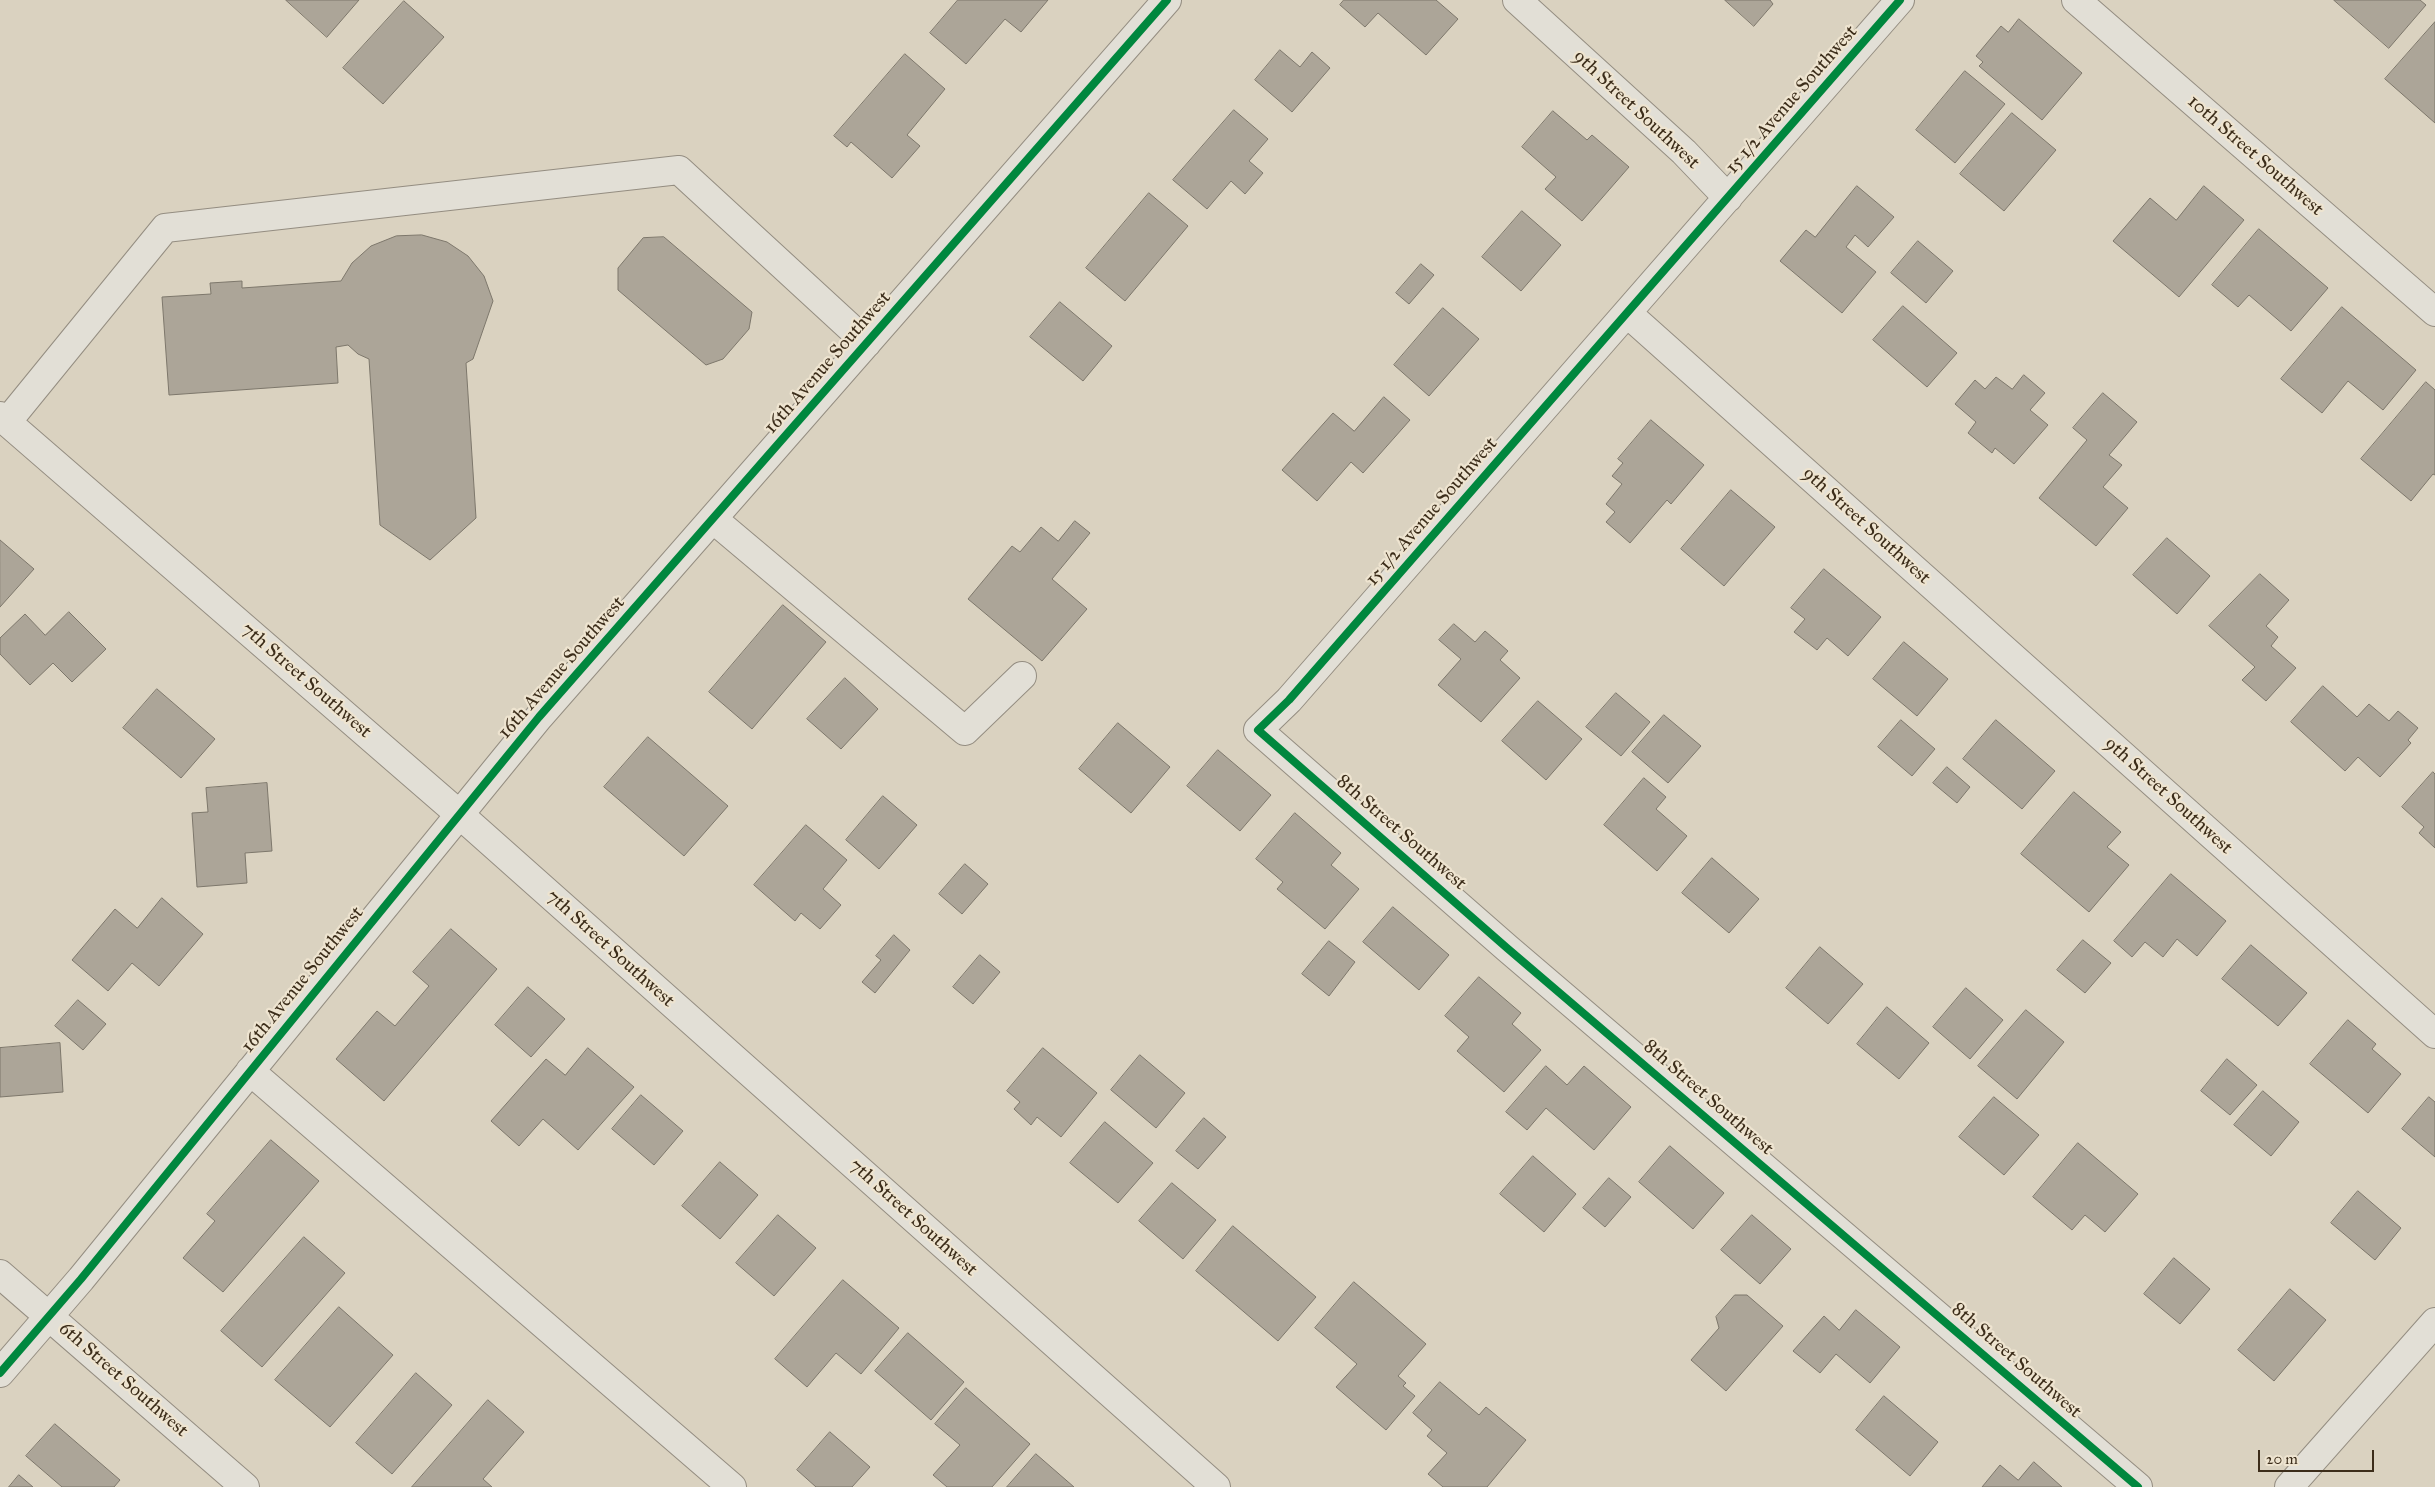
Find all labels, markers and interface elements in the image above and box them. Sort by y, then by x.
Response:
street label: 15 1/2 Avenue Southwest [1721,21,1863,179]
street label: 9th Street Southwest [1568,46,1704,174]
street label: 10th Street Southwest [2182,91,2328,221]
street label: 16th Avenue Southwest [760,287,896,439]
street label: 15 1/2 Avenue Southwest [1361,433,1503,591]
street label: 9th Street Southwest [1797,462,1935,590]
street label: 16th Avenue Southwest [494,592,630,744]
street label: 7th Street Southwest [236,618,376,744]
street label: 9th Street Southwest [2099,732,2237,860]
street label: 8th Street Southwest [1331,770,1471,896]
street label: 7th Street Southwest [541,885,679,1013]
street label: 16th Avenue Southwest [237,902,369,1058]
street label: 8th Street Southwest [1638,1035,1778,1161]
street label: 7th Street Southwest [844,1154,982,1282]
street label: 8th Street Southwest [1946,1298,2086,1424]
street label: 6th Street Southwest [54,1318,192,1442]
scale bar [2260,1440,2376,1472]
text: 20 m [2266,1450,2298,1468]

